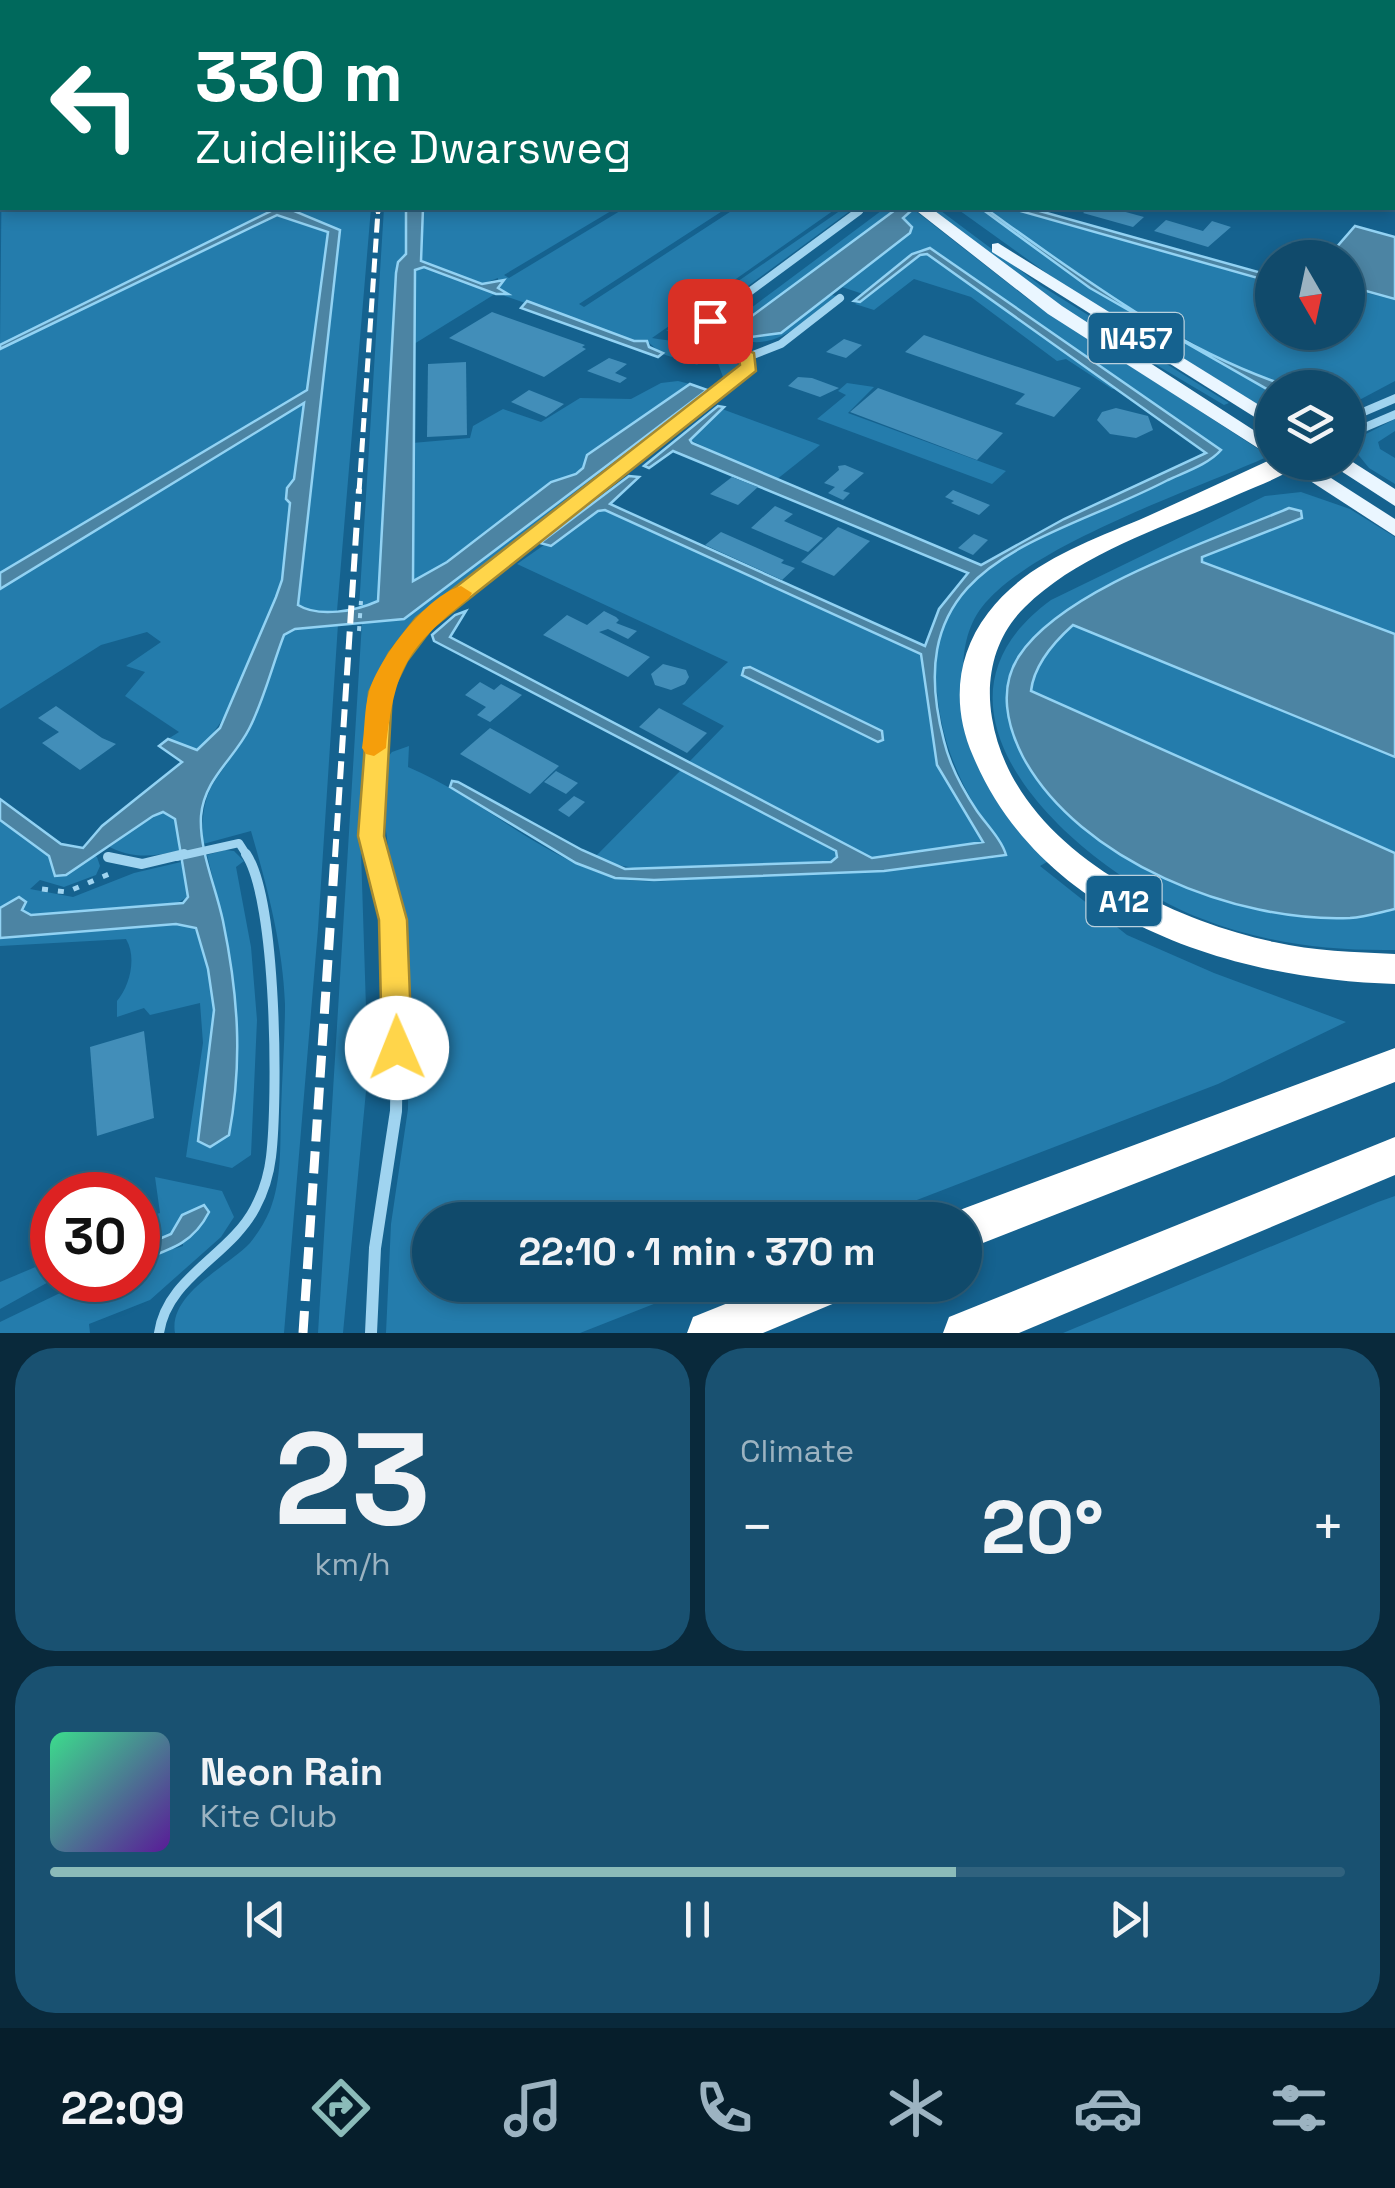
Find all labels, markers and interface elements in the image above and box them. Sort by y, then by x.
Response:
text: 330 m [195,32,403,121]
icon: left [30,40,160,170]
text: Zuidelijke Dwarsweg [195,119,632,176]
north arrow [1255,240,1365,350]
map controls [1255,240,1365,480]
pin [668,279,753,364]
icon: arrive [683,294,738,349]
road number: N457 [1088,313,1184,363]
button: layers [1255,370,1365,480]
road number: A12 [1086,876,1162,926]
position arrow [345,996,449,1100]
speed limit sign: 30 [30,1172,160,1302]
text: 22:10 · 1 min · 370 m [519,1228,875,1276]
text: 23 [274,1396,431,1562]
text: Climate [740,1431,854,1471]
text: 20° [981,1479,1104,1575]
text: − [740,1492,774,1562]
text: + [1311,1492,1345,1562]
text: km/h [314,1544,391,1584]
text: Neon Rain [200,1748,383,1796]
text: Kite Club [200,1796,337,1836]
icon: previous [238,1892,293,1947]
icon: pause [670,1892,725,1947]
icon: next [1102,1892,1157,1947]
icon: directions [306,2073,376,2143]
icon: music [498,2073,568,2143]
icon: phone [689,2073,759,2143]
icon: climate [881,2073,951,2143]
icon: car [1073,2073,1143,2143]
icon: filters [1264,2073,1334,2143]
text: 22:09 [61,2080,185,2137]

